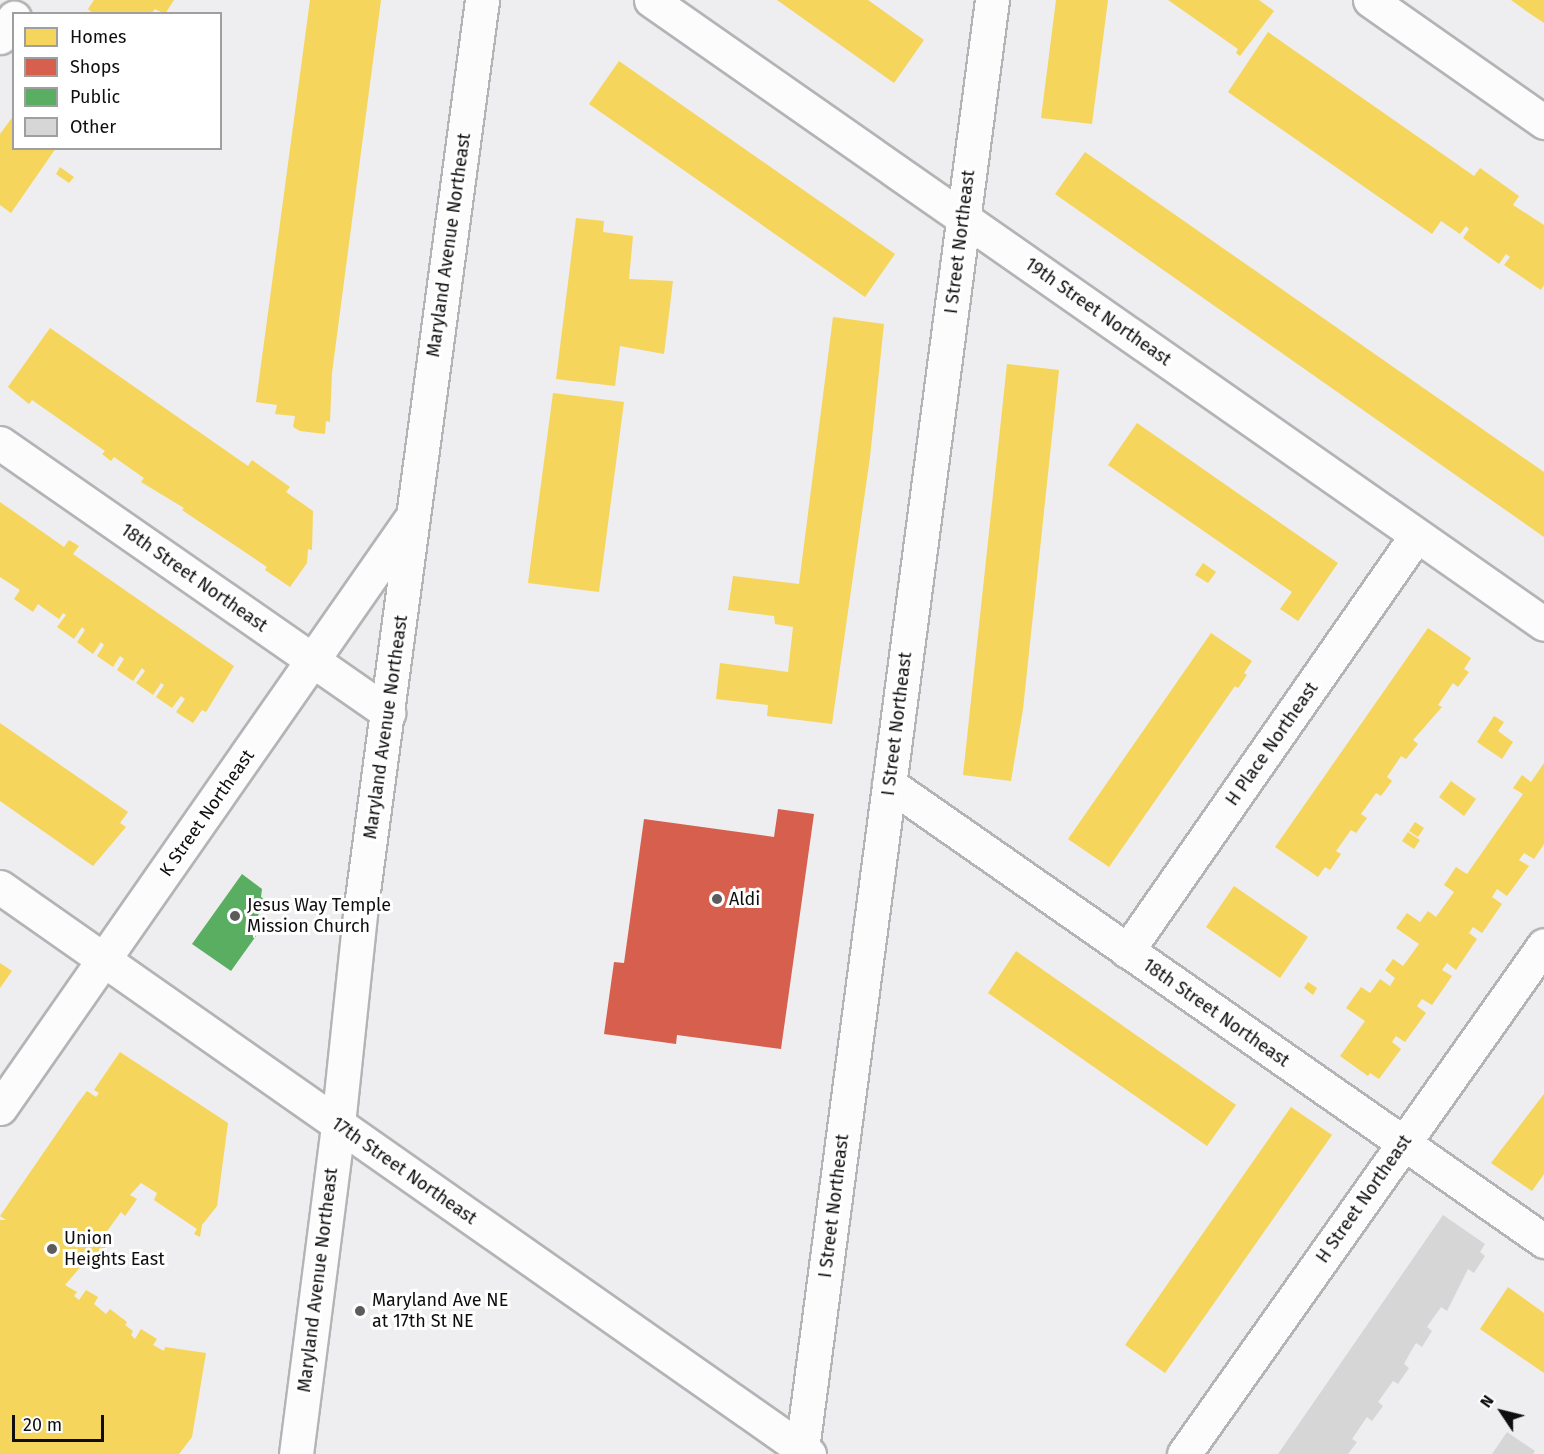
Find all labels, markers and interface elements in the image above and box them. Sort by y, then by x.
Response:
legend [12,12,222,150]
text: Homes [70,26,126,48]
text: Shops [70,56,120,78]
text: Public [70,86,120,108]
text: Other [70,116,116,138]
street label: Maryland Avenue Northeast [423,132,475,358]
street label: I Street Northeast [940,169,980,315]
street label: 19th Street Northeast [1021,253,1175,371]
street label: 18th Street Northeast [117,519,271,637]
street label: Maryland Avenue Northeast [360,614,412,840]
street label: I Street Northeast [877,651,917,797]
street label: H Place Northeast [1221,678,1323,810]
street label: K Street Northeast [155,745,259,881]
place label: Aldi [729,888,760,910]
marker: Aldi [710,892,724,906]
place label: Jesus Way Temple Mission Church [247,895,391,938]
marker: Jesus Way Temple Mission Church [228,909,242,923]
street label: 18th Street Northeast [1139,954,1293,1072]
street label: 17th Street Northeast [327,1113,481,1229]
street label: H Street Northeast [1312,1131,1416,1267]
street label: I Street Northeast [814,1133,854,1279]
street label: Maryland Avenue Northeast [294,1166,342,1394]
place label: Union Heights East [64,1228,165,1270]
marker: Union Heights East [45,1242,59,1256]
place label: Maryland Ave NE at 17th St NE [372,1290,508,1332]
marker: Maryland Ave NE at 17th St NE [353,1304,367,1318]
north arrow [1472,1382,1532,1442]
text: N [1476,1392,1498,1411]
scale bar [15,1403,106,1441]
text: 20 m [23,1414,62,1436]

